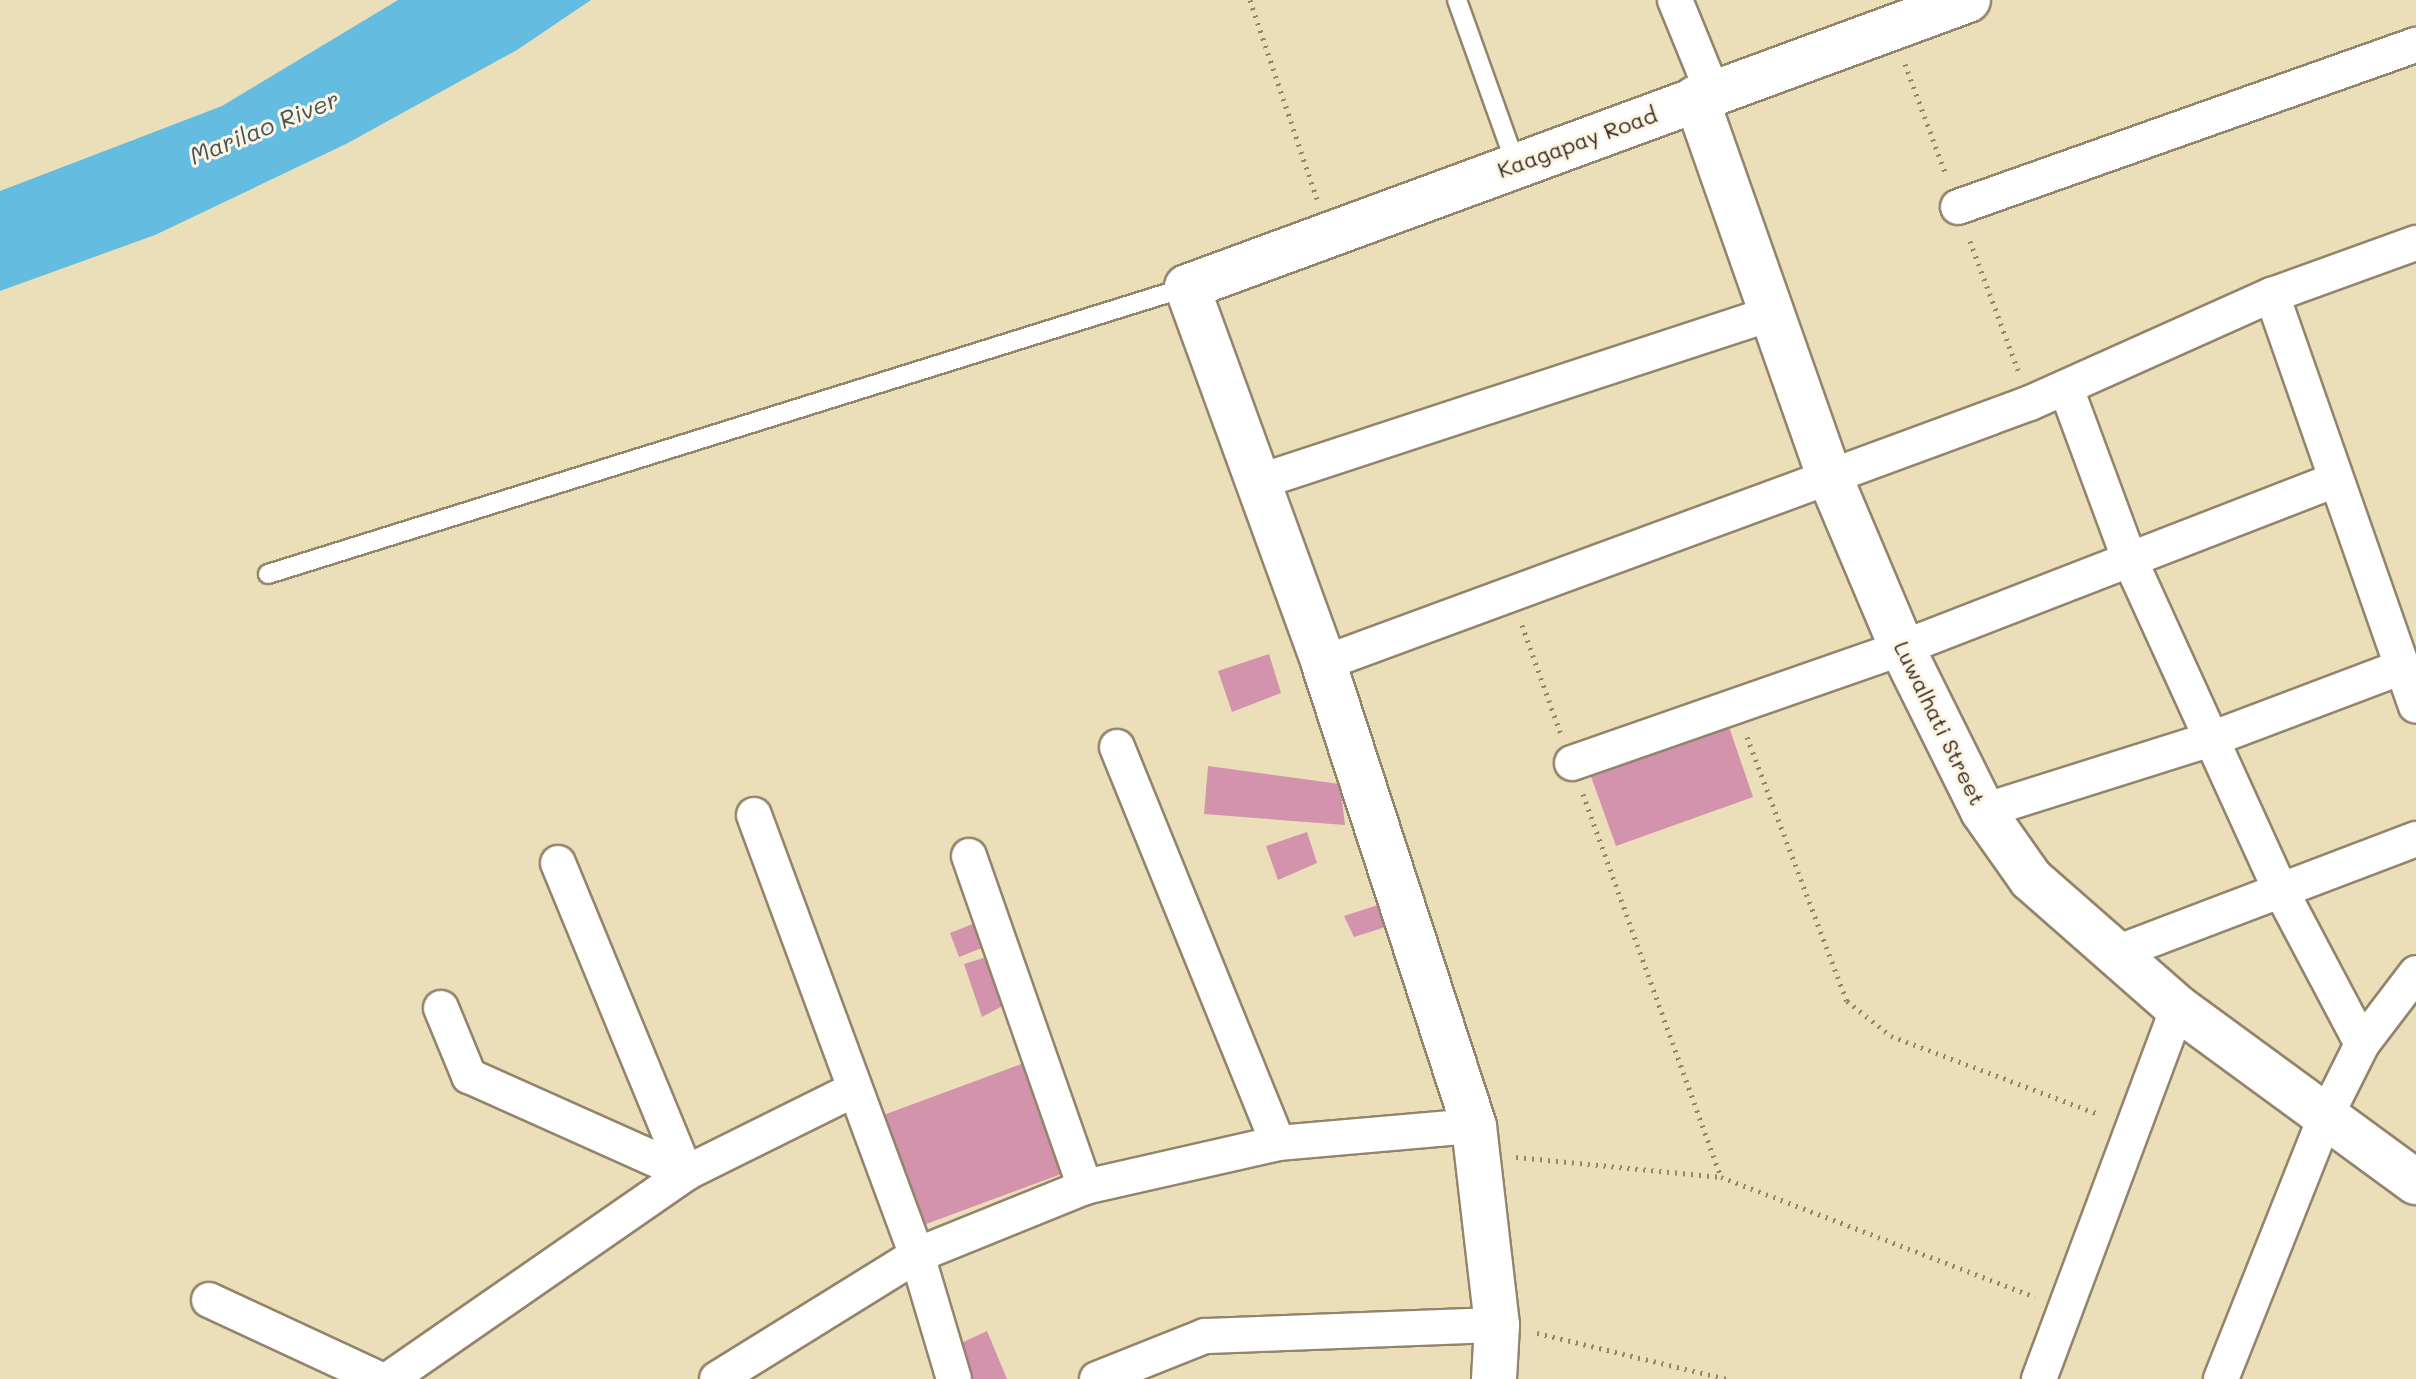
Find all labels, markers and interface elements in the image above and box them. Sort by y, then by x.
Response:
water label: Marilao River [185,84,343,170]
street label: Kaagapay Road [1494,101,1660,183]
street label: Luwalhati Street [1889,637,1991,809]

